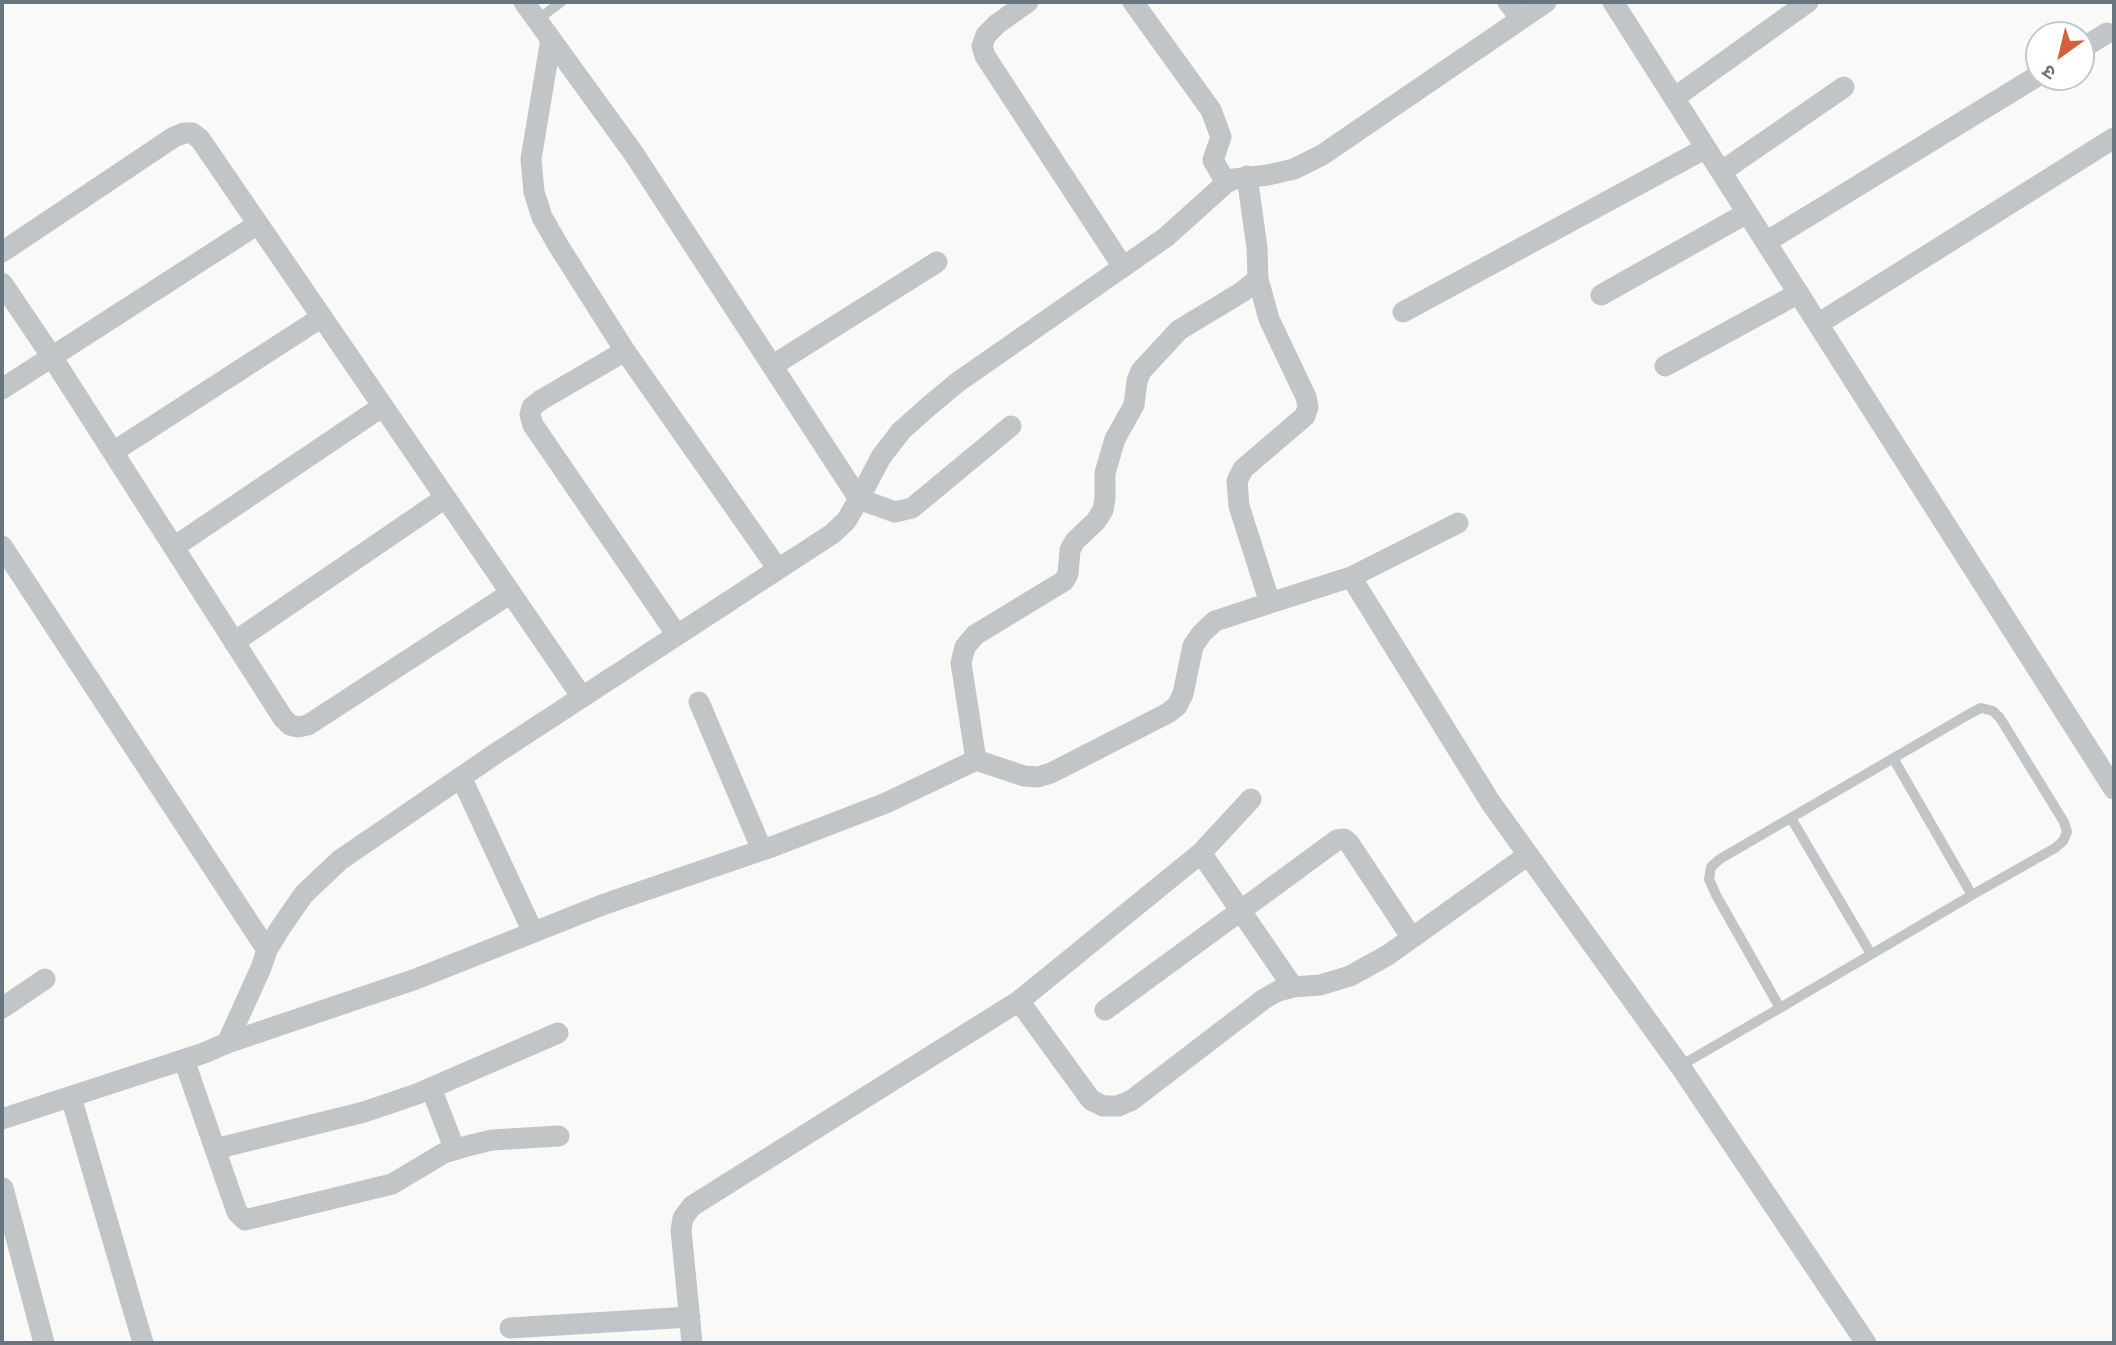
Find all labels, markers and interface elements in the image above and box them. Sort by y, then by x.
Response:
north arrow [2025,21,2095,91]
text: उ [2038,59,2061,85]

